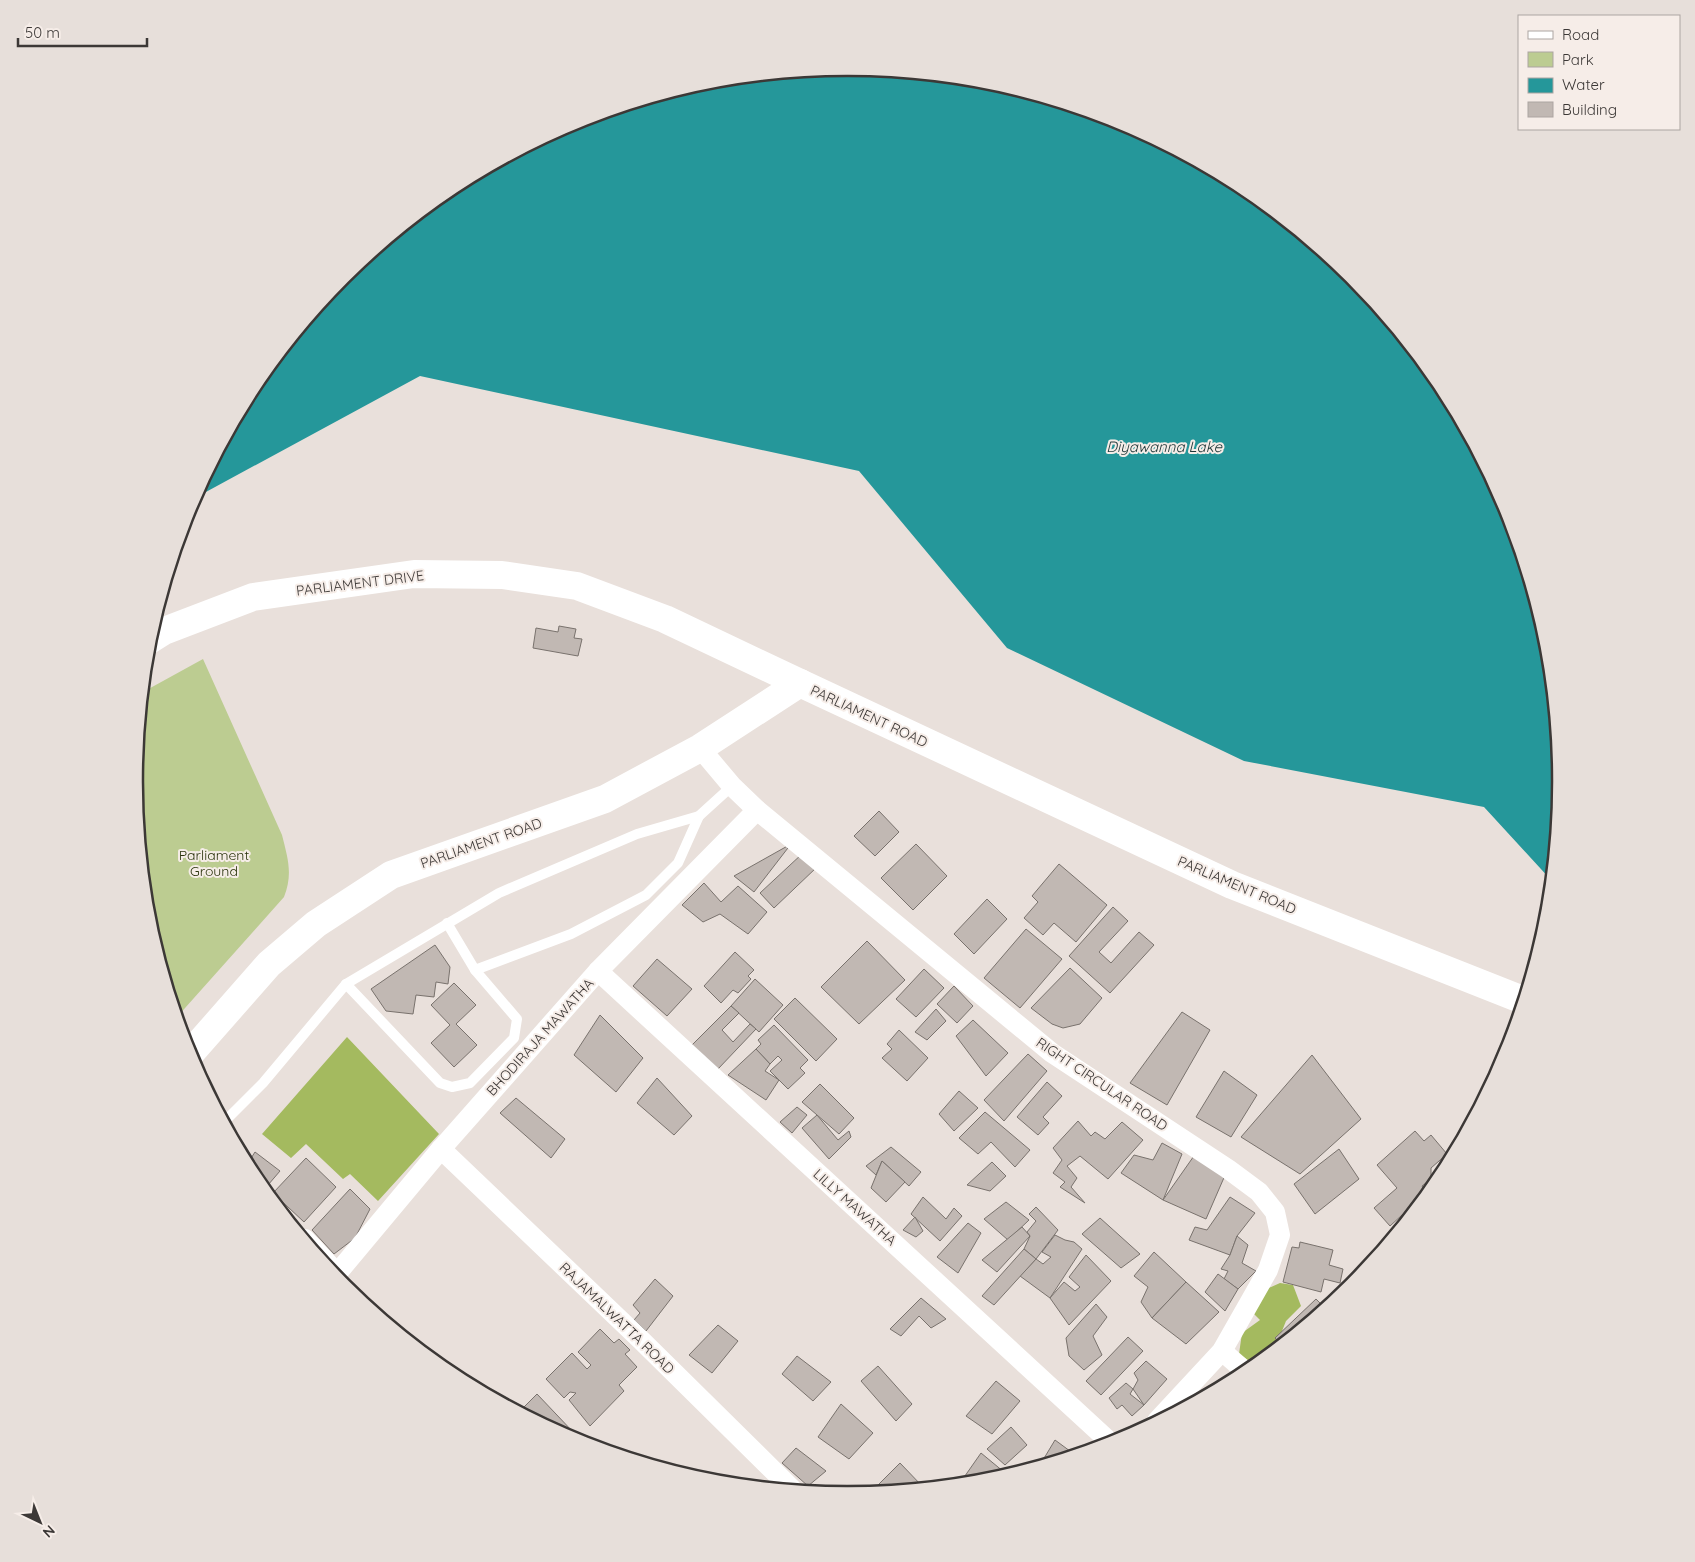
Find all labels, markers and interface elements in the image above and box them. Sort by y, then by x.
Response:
scale bar [18,15,146,47]
legend [1518,15,1680,130]
text: 50 m [25,23,60,42]
text: Road [1562,25,1599,44]
text: Park [1562,50,1594,69]
text: Water [1562,75,1605,94]
text: Building [1562,100,1617,119]
water label: Diyawanna Lake [1106,437,1222,456]
street label: PARLIAMENT DRIVE [295,566,425,600]
street label: PARLIAMENT ROAD [808,681,930,751]
street label: PARLIAMENT ROAD [418,814,544,872]
park label: Parliament Ground [179,846,249,880]
street label: PARLIAMENT ROAD [1175,852,1299,918]
street label: BHODIRAJA MAWATHA [482,974,598,1100]
street label: RIGHT CIRCULAR ROAD [1033,1033,1171,1135]
street label: LILLY MAWATHA [810,1165,900,1249]
street label: RAJAMALWATTA ROAD [556,1258,678,1378]
north arrow [15,1497,65,1547]
text: N [39,1521,59,1542]

